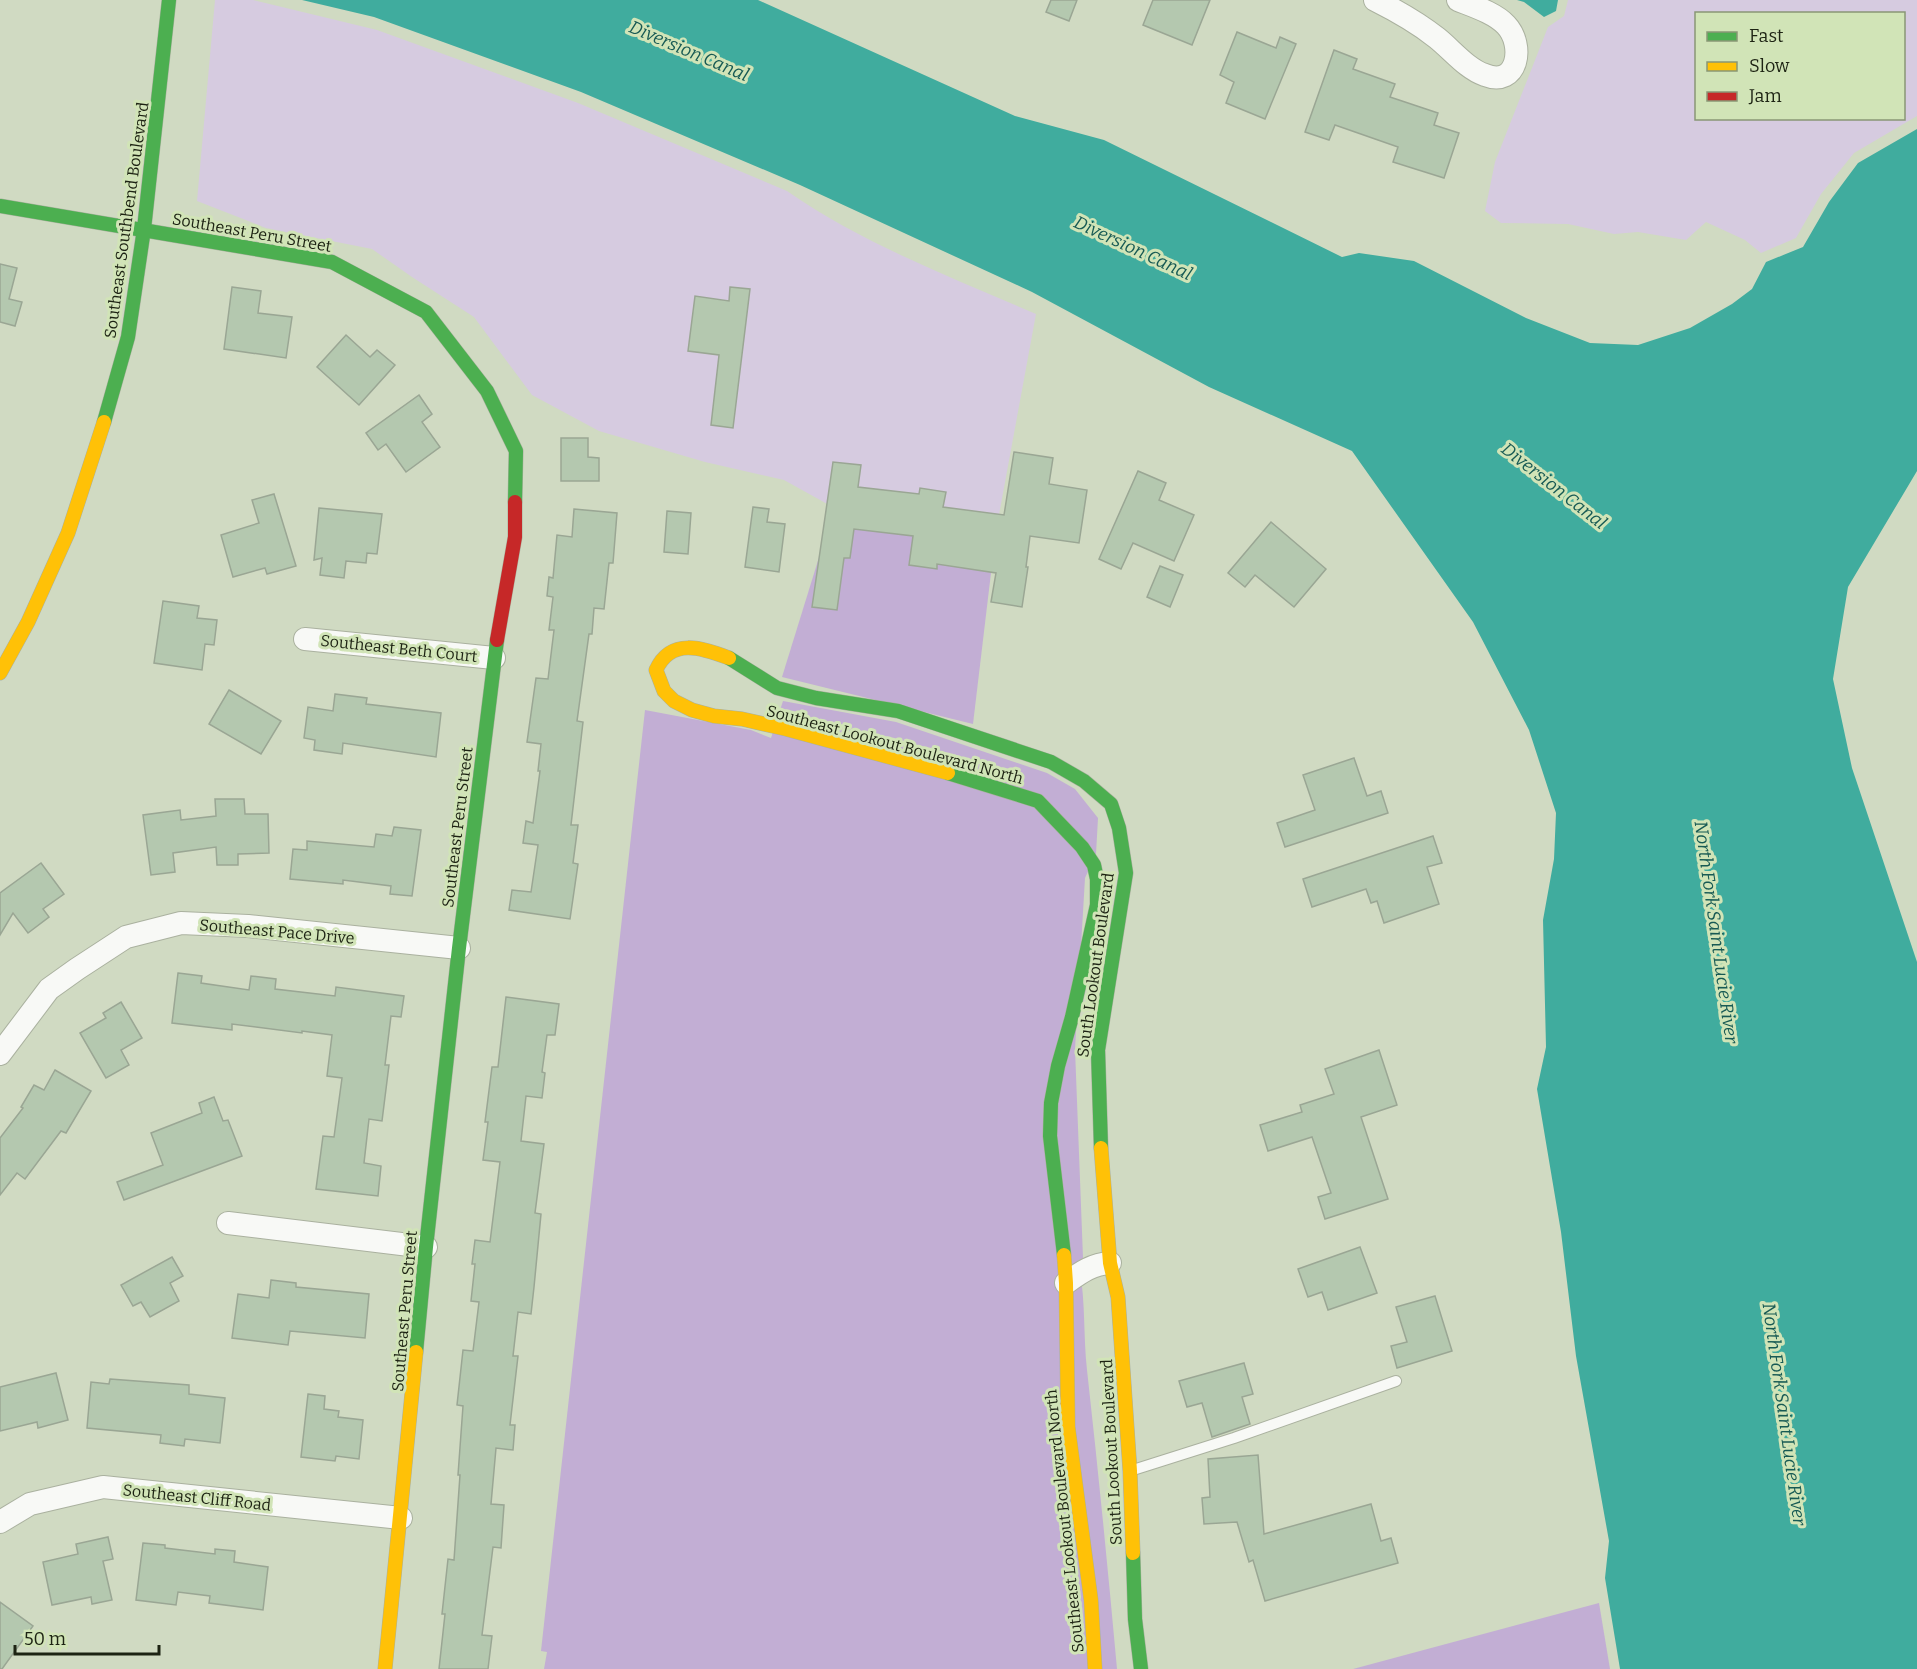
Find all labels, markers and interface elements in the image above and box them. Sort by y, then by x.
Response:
legend [1695,12,1905,120]
water label: Diversion Canal [626,16,752,86]
text: Fast [1749,25,1784,47]
text: Slow [1749,55,1790,77]
text: Jam [1748,85,1782,107]
street label: Southeast Southbend Boulevard [100,100,153,339]
street label: Southeast Peru Street [171,209,333,256]
water label: Diversion Canal [1070,211,1196,285]
water label: Diversion Canal [1497,438,1611,534]
street label: Southeast Beth Court [320,631,479,666]
street label: Southeast Lookout Boulevard North [765,701,1025,788]
street label: Southeast Peru Street [438,746,477,908]
water label: North Fork Saint Lucie River [1689,819,1743,1045]
street label: South Lookout Boulevard [1073,871,1118,1059]
street label: Southeast Pace Drive [199,915,355,948]
street label: Southeast Peru Street [388,1230,421,1392]
water label: North Fork Saint Lucie River [1757,1301,1811,1527]
street label: South Lookout Boulevard [1097,1358,1126,1545]
street label: Southeast Lookout Boulevard North [1041,1388,1088,1654]
street label: Southeast Cliff Road [122,1480,273,1515]
scale bar [15,1618,159,1656]
text: 50 m [24,1628,66,1650]

